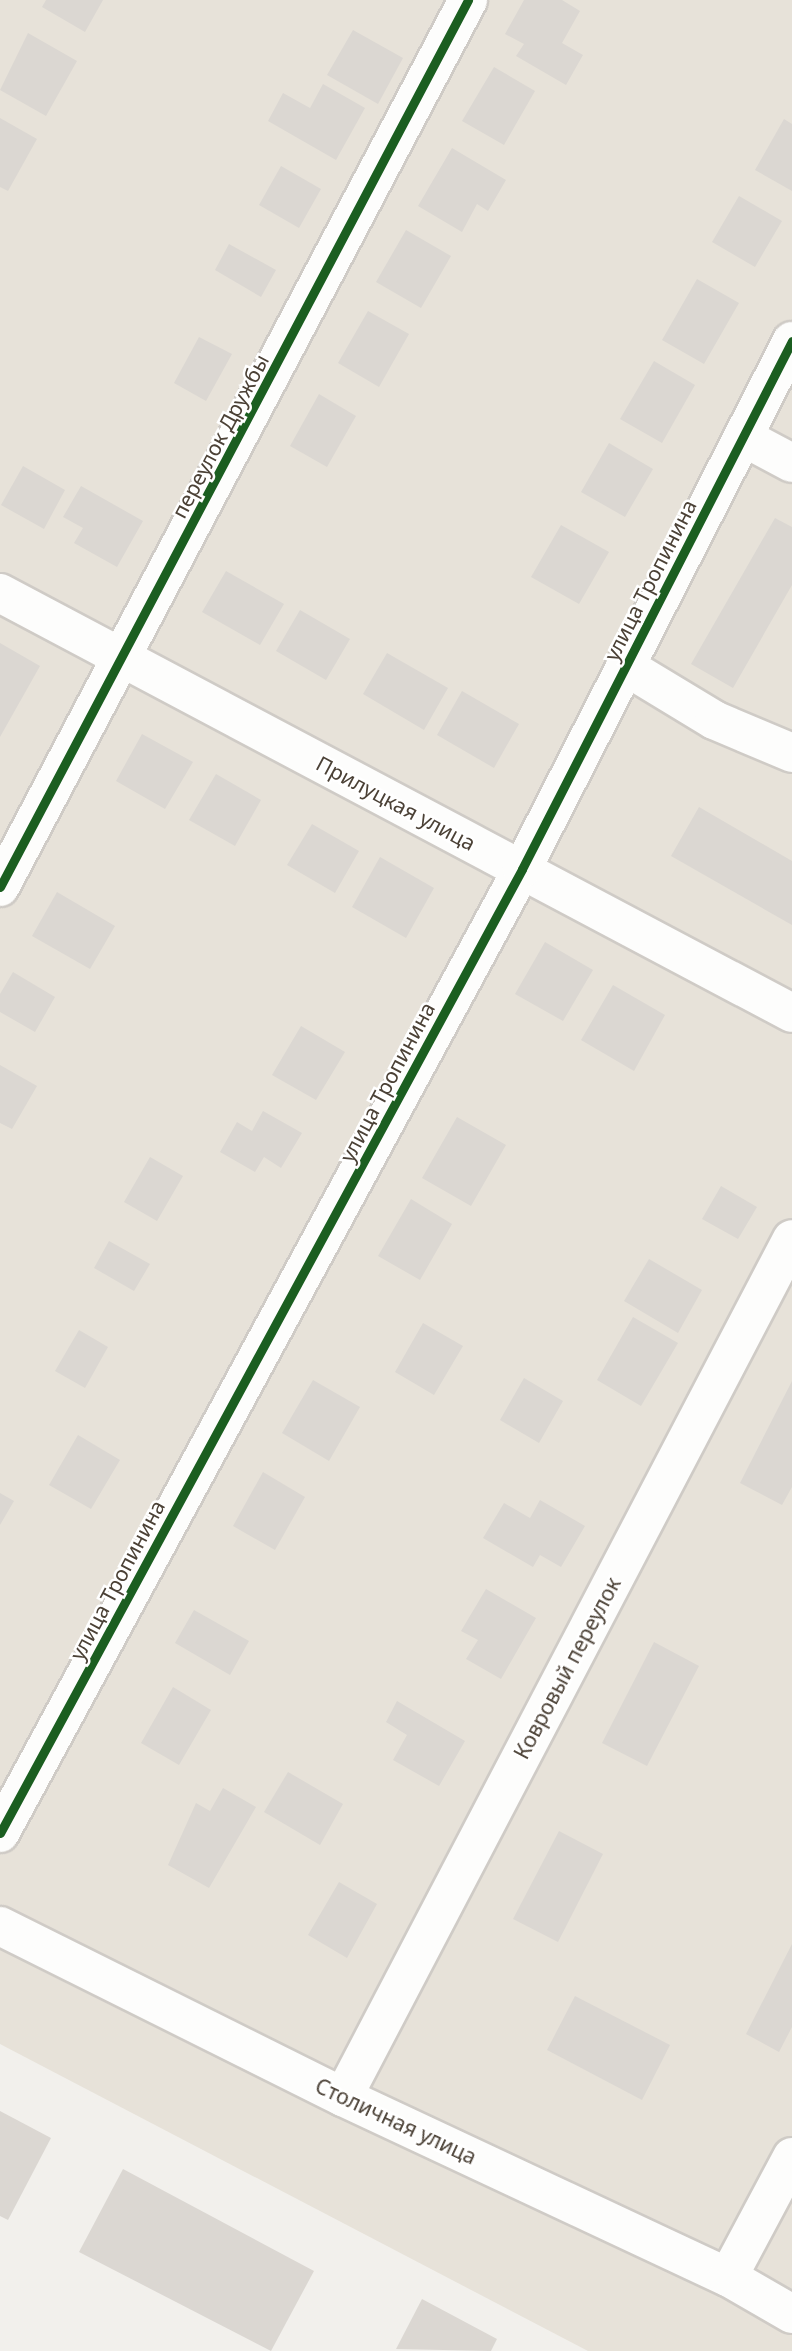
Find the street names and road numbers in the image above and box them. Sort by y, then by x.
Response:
street label: переулок Дружбы [166,350,274,522]
street label: улица Тропинина [598,495,702,665]
street label: Прилуцкая улица [312,750,480,856]
street label: улица Тропинина [334,998,440,1166]
street label: улица Тропинина [64,1496,170,1664]
street label: Ковровый переулок [508,1573,626,1763]
street label: Столичная улица [311,2073,481,2169]

